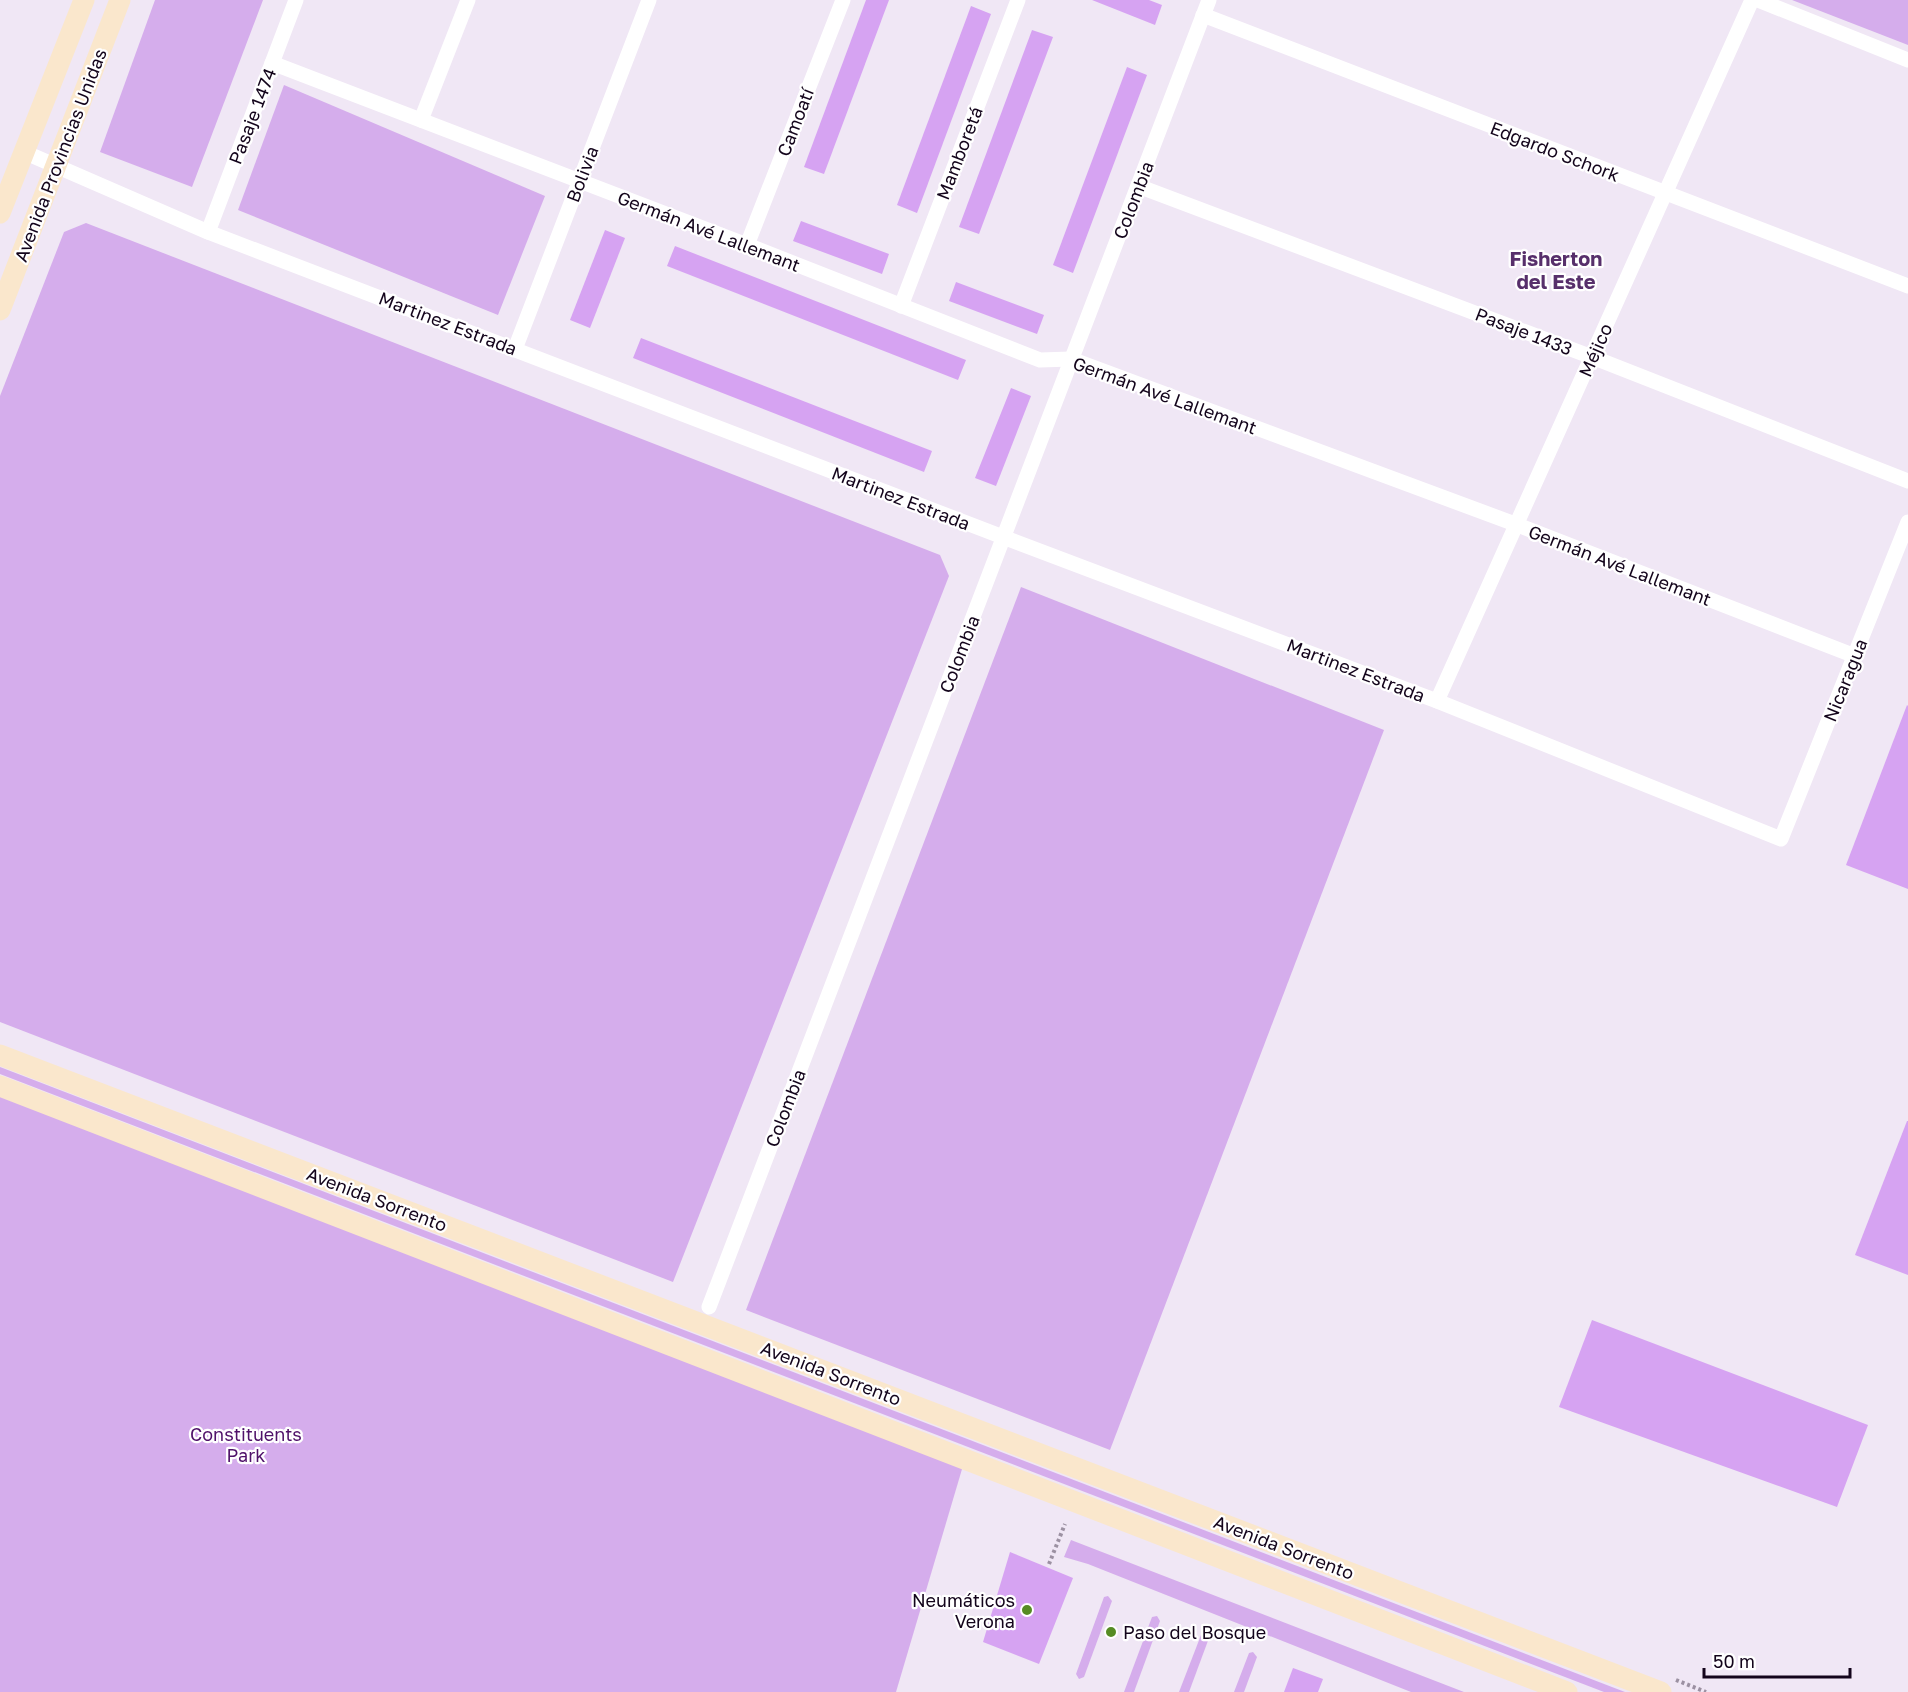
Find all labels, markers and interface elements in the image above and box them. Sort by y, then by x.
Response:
street label: Avenida Provincias Unidas [9,45,111,265]
street label: Pasaje 1474 [224,65,280,167]
street label: Camoatí [772,84,818,159]
street label: Mamboretá [931,103,987,203]
street label: Edgardo Schork [1487,116,1623,186]
street label: Bolivia [561,143,603,205]
street label: Colombia [1108,158,1158,242]
street label: Germán Avé Lallemant [614,186,804,276]
district label: Fisherton del Este [1510,246,1602,293]
street label: Martinez Estrada [376,287,520,359]
street label: Pasaje 1433 [1472,302,1576,360]
street label: Méjico [1574,320,1616,380]
street label: Germán Avé Lallemant [1070,351,1260,439]
street label: Martinez Estrada [829,462,973,534]
street label: Germán Avé Lallemant [1525,520,1715,610]
street label: Colombia [934,612,984,696]
street label: Martinez Estrada [1284,634,1428,706]
street label: Nicaragua [1818,635,1872,725]
street label: Colombia [760,1066,810,1150]
street label: Avenida Sorrento [304,1162,450,1236]
street label: Avenida Sorrento [758,1336,904,1410]
park label: Constituents Park [190,1423,302,1466]
street label: Avenida Sorrento [1211,1510,1357,1584]
place label: Neumáticos Verona [912,1589,1015,1632]
marker: Neumáticos Verona [1020,1603,1034,1617]
place label: Paso del Bosque [1123,1621,1266,1643]
marker: Paso del Bosque [1104,1625,1118,1639]
scale bar [1704,1641,1850,1679]
text: 50 m [1713,1650,1755,1672]

